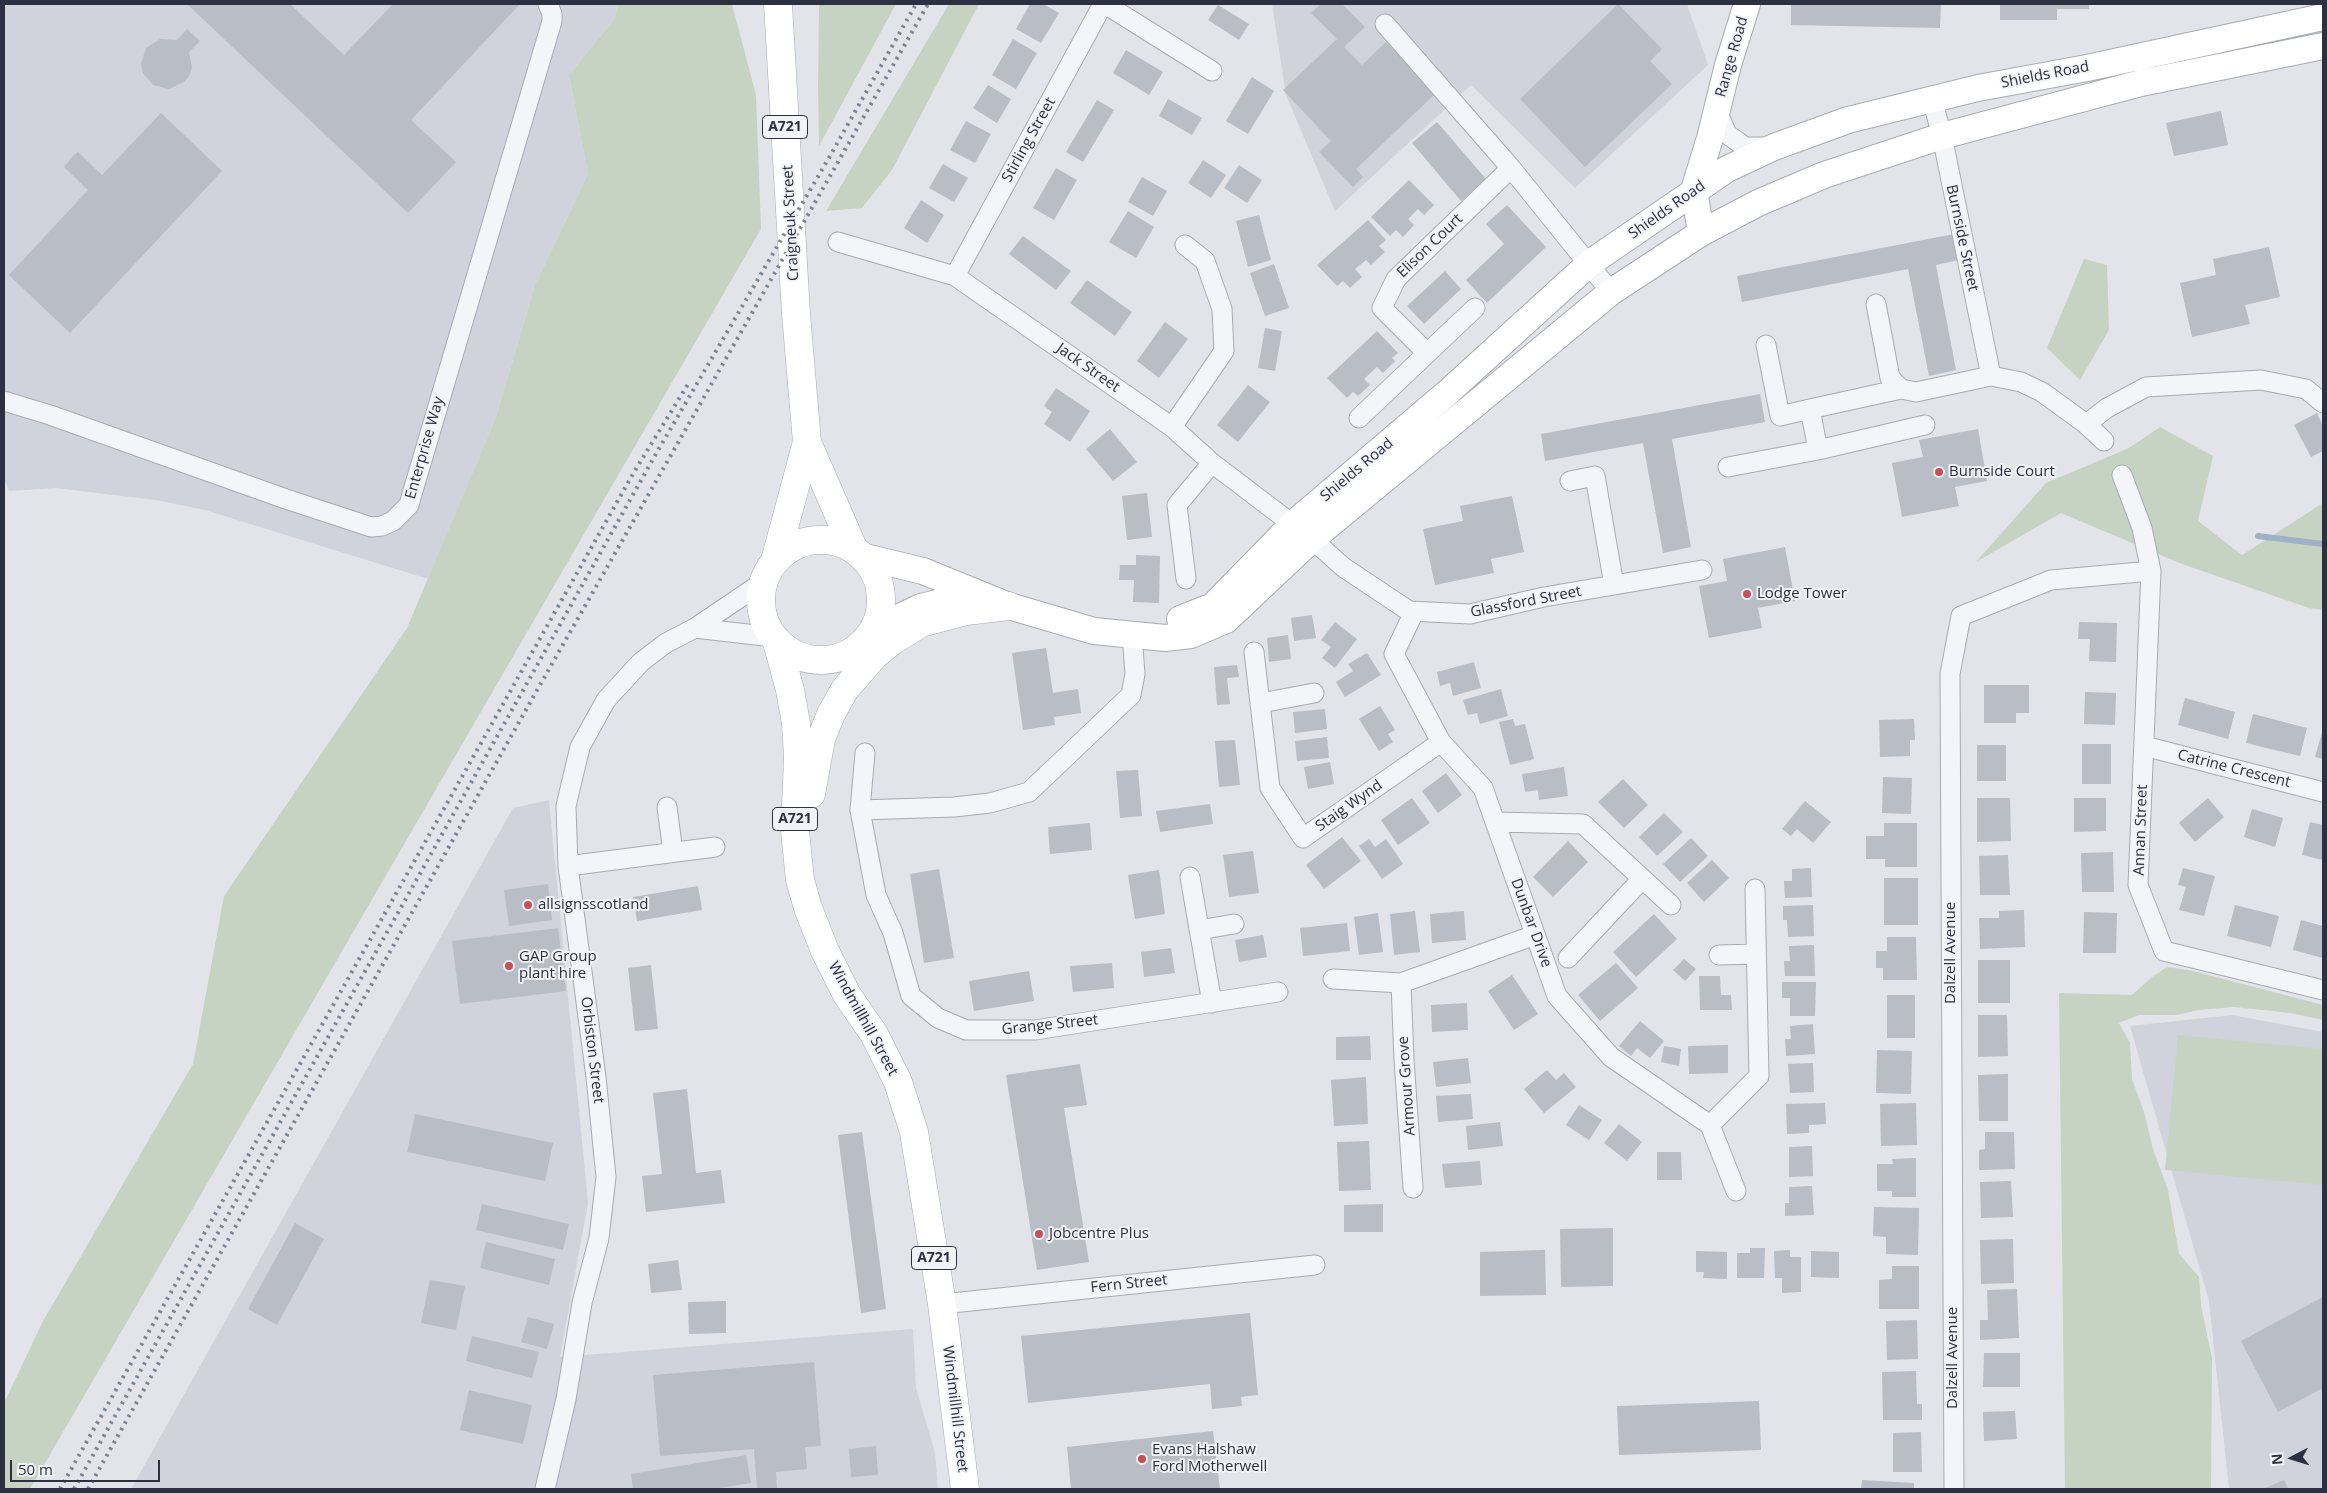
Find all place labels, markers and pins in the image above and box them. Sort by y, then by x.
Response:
place label: Burnside Court [1949,463,2055,481]
marker: Burnside Court [1933,466,1945,478]
place label: Lodge Tower [1757,585,1847,603]
marker: Lodge Tower [1741,588,1753,600]
place label: allsignsscotland [538,896,649,914]
marker: allsignsscotland [522,899,534,911]
place label: GAP Group plant hire [519,948,597,983]
marker: GAP Group plant hire [503,960,515,972]
place label: Jobcentre Plus [1049,1225,1149,1243]
marker: Jobcentre Plus [1033,1228,1045,1240]
place label: Evans Halshaw Ford Motherwell [1152,1441,1267,1476]
marker: Evans Halshaw Ford Motherwell [1136,1453,1148,1465]

